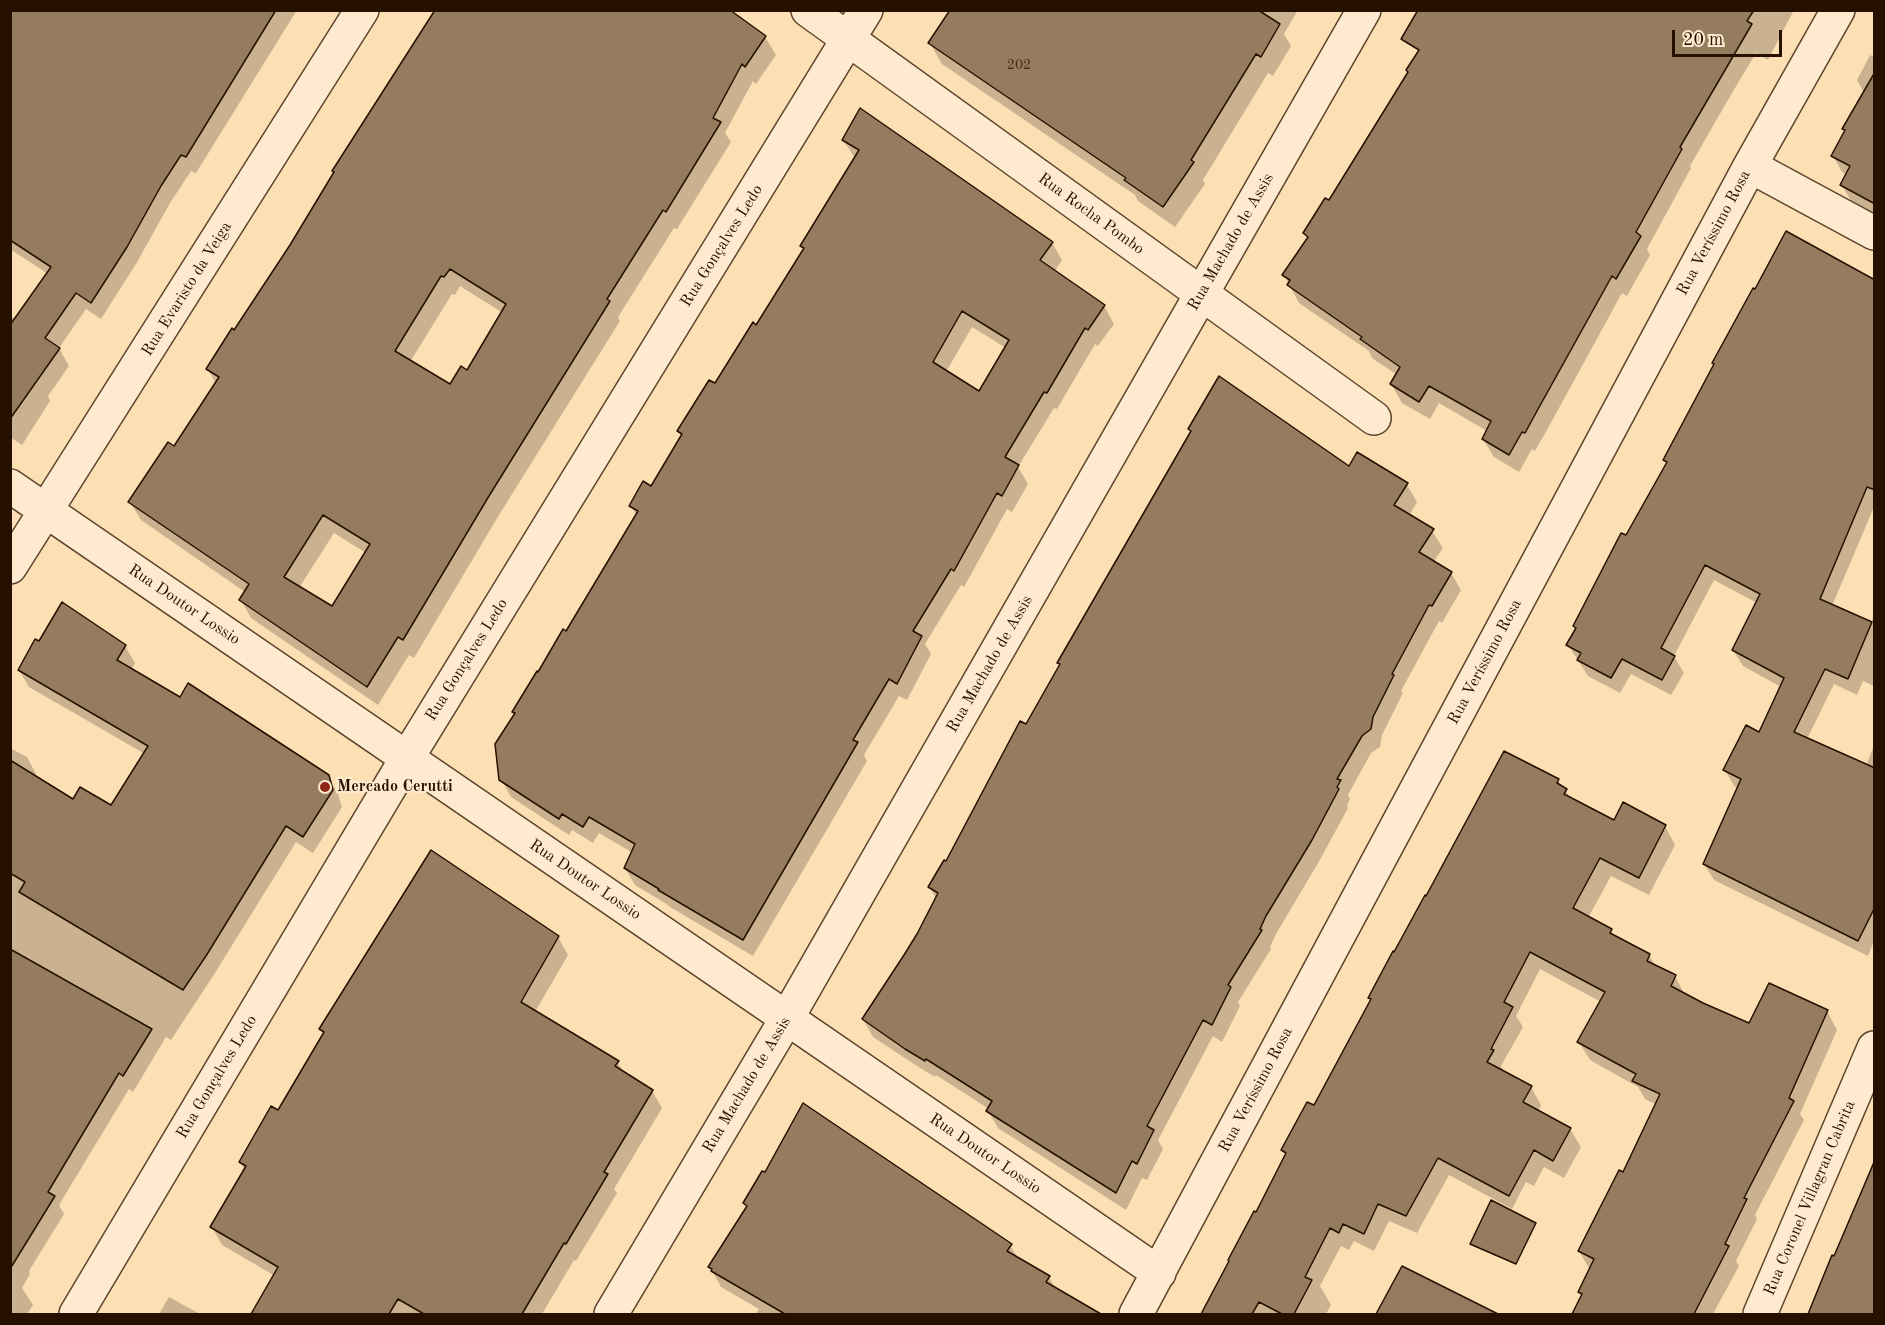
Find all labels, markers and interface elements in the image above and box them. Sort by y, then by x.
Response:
scale bar [1675,18,1784,56]
text: 20 m [1683,31,1723,49]
house number: 202 [1007,57,1031,73]
street label: Rua Veríssimo Rosa [1673,167,1755,299]
street label: Rua Rocha Pombo [1034,169,1148,259]
street label: Rua Machado de Assis [1184,170,1278,314]
street label: Rua Gonçalves Ledo [677,181,767,311]
street label: Rua Evaristo da Veiga [138,218,236,360]
street label: Rua Doutor Lossio [124,560,244,650]
street label: Rua Machado de Assis [943,592,1037,736]
street label: Rua Gonçalves Ledo [422,595,512,725]
street label: Rua Veríssimo Rosa [1444,596,1526,728]
place label: Mercado Cerutti [337,777,453,797]
marker: Mercado Cerutti [318,780,332,794]
street label: Rua Doutor Lossio [525,835,645,925]
street label: Rua Gonçalves Ledo [173,1012,261,1142]
street label: Rua Machado de Assis [699,1013,795,1157]
street label: Rua Veríssimo Rosa [1215,1024,1297,1156]
street label: Rua Coronel Villagran Cabrita [1760,1097,1860,1299]
street label: Rua Doutor Lossio [925,1109,1045,1199]

